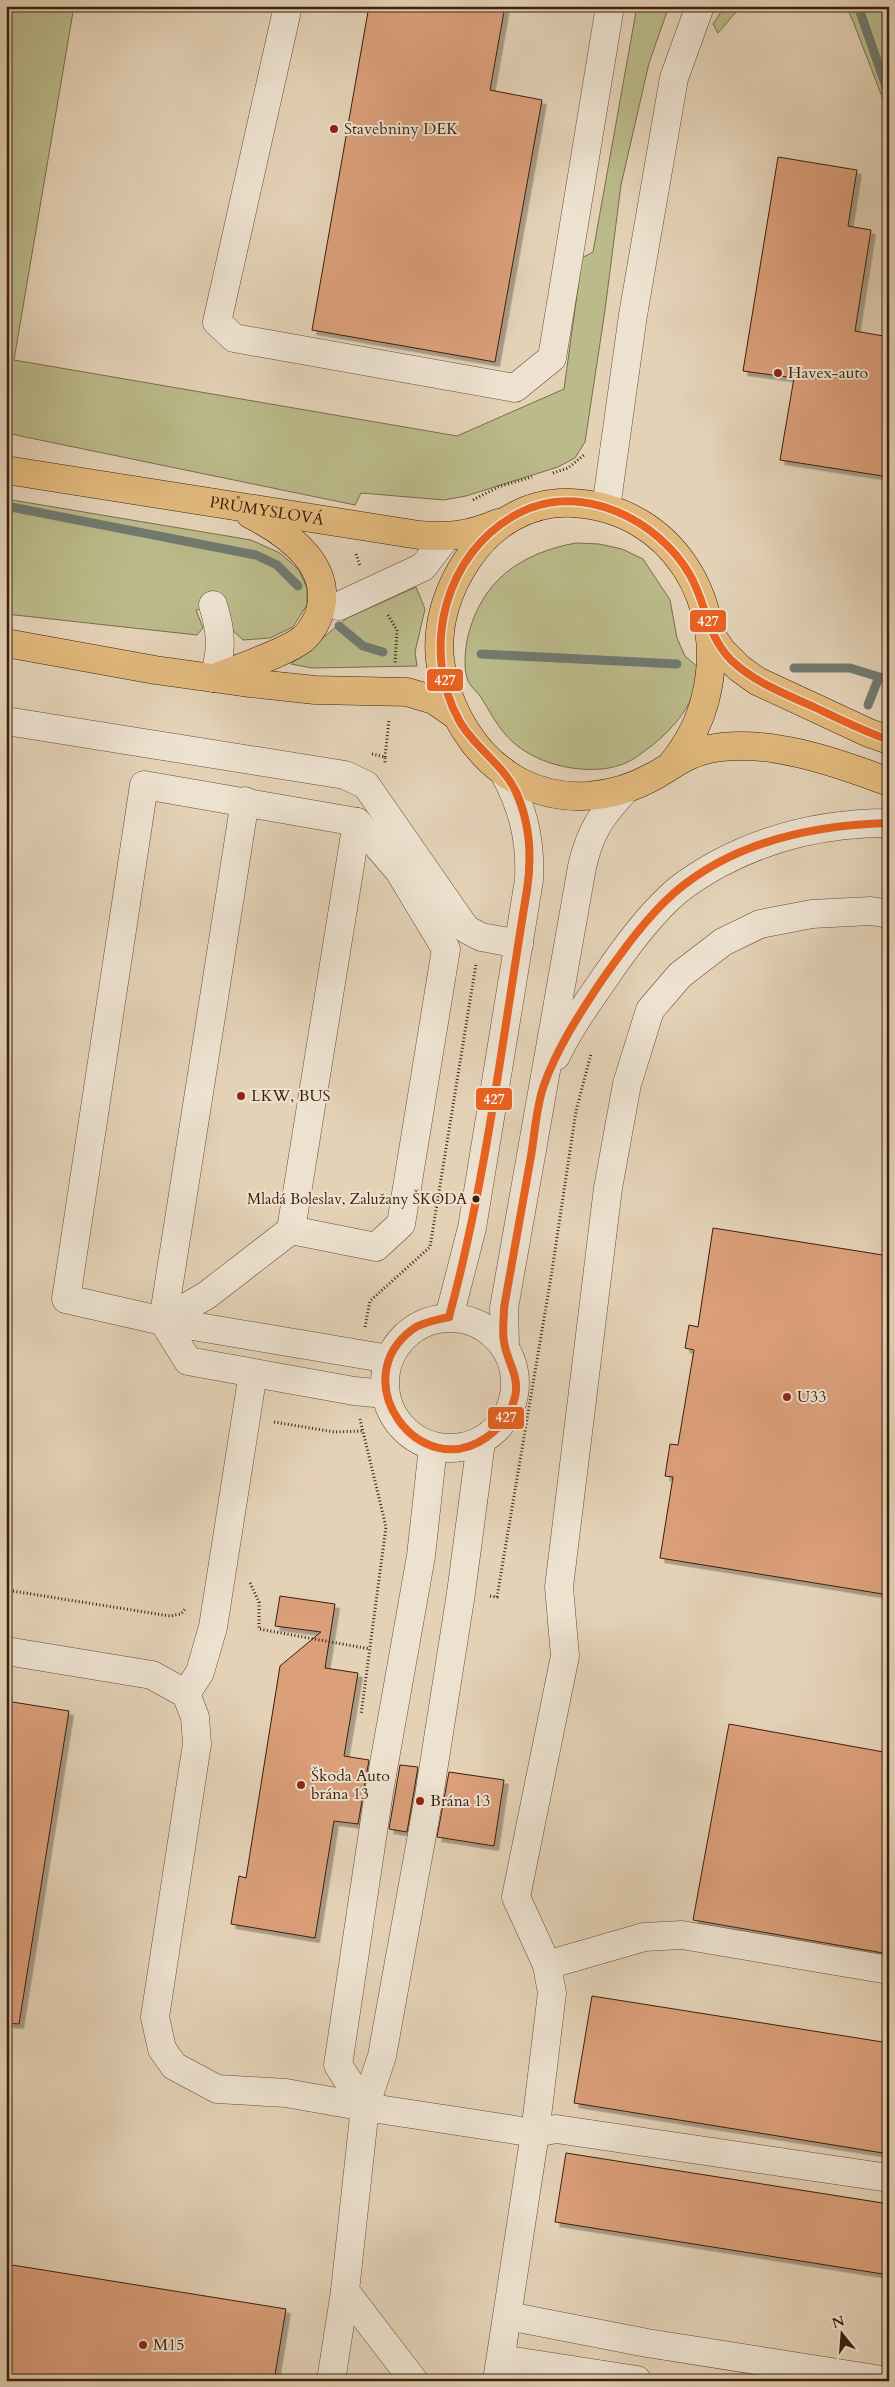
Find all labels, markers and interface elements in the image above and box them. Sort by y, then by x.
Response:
place label: Stavebniny DEK [344,118,458,140]
marker: Stavebniny DEK [328,123,340,135]
place label: Havex-auto [788,362,868,384]
marker: Havex-auto [772,367,784,379]
street label: PRŮMYSLOVÁ [208,491,326,531]
line badge: 427 [689,609,727,633]
text: 427 [697,612,719,631]
line badge: 427 [426,668,464,692]
text: 427 [434,671,456,690]
place label: LKW, BUS [251,1085,331,1107]
line badge: 427 [475,1087,513,1111]
marker: LKW, BUS [235,1090,247,1102]
text: 427 [483,1090,505,1109]
place label: Mladá Boleslav, Zalužany ŠKODA [247,1189,467,1209]
marker: Mladá Boleslav, Zalužany ŠKODA [471,1194,481,1204]
place label: U33 [797,1386,826,1408]
marker: U33 [781,1391,793,1403]
line badge: 427 [487,1406,525,1430]
text: 427 [495,1408,517,1427]
place label: Škoda Auto brána 13 [311,1765,390,1805]
marker: Škoda Auto brána 13 [295,1779,307,1791]
place label: Brána 13 [430,1790,490,1812]
marker: Brána 13 [414,1795,426,1807]
north arrow [818,2310,868,2360]
text: N [830,2311,847,2333]
place label: M15 [153,2334,184,2356]
marker: M15 [137,2339,149,2351]

